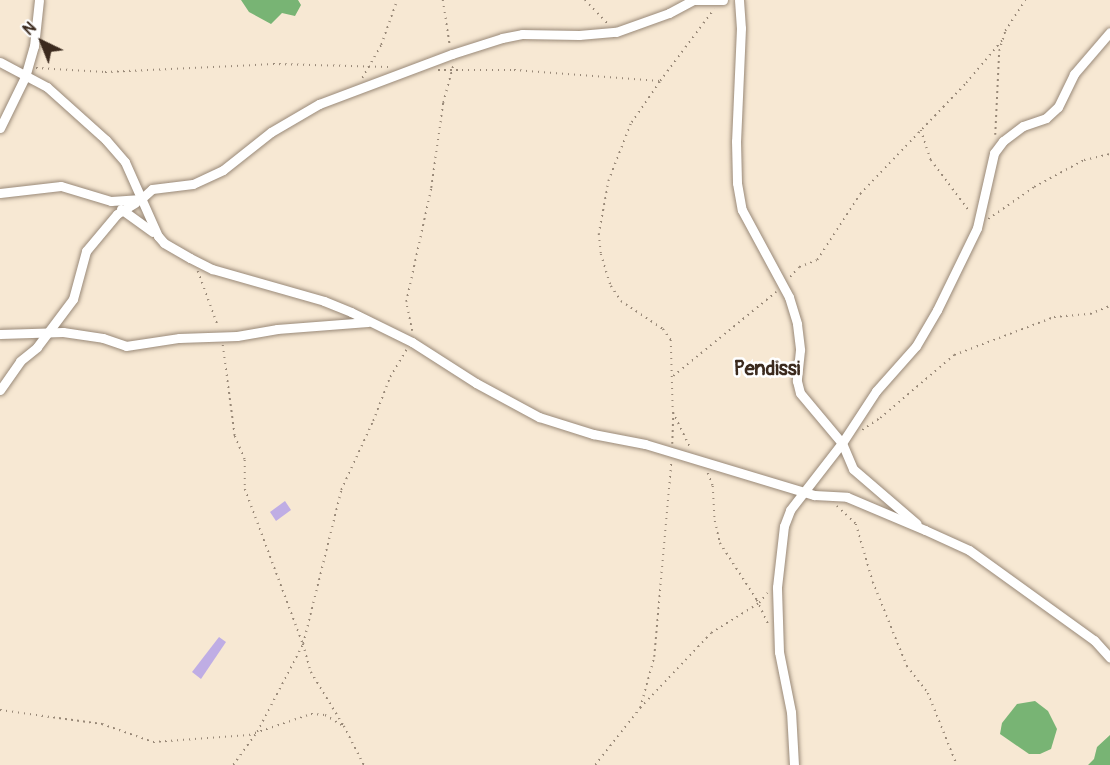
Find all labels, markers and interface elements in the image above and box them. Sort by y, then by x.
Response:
north arrow [12,12,72,72]
text: N [19,18,40,40]
district label: Pendissi [734,356,800,380]

